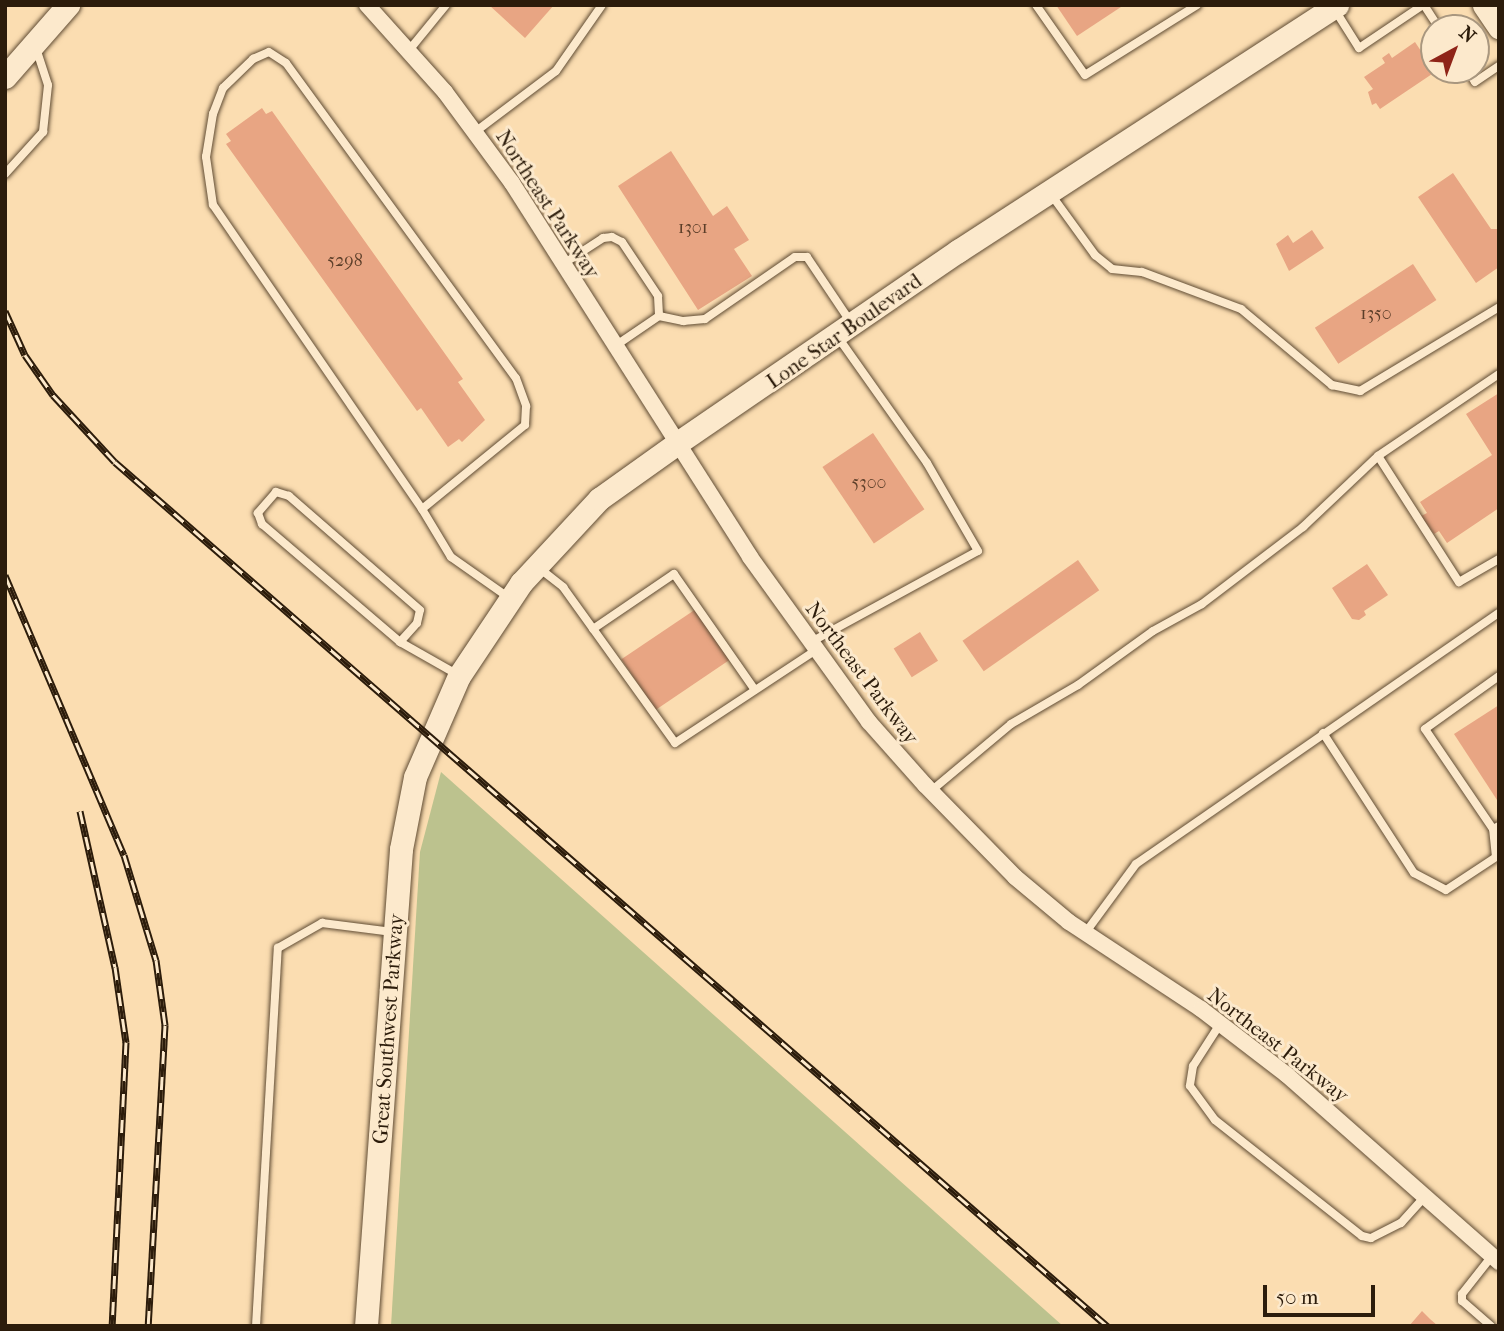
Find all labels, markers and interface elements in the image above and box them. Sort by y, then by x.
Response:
north arrow [1420,14,1490,84]
text: N [1455,22,1480,48]
street label: Northeast Parkway [491,125,605,283]
house number: 1301 [678,217,708,239]
house number: 5298 [327,250,363,272]
street label: Lone Star Boulevard [762,268,926,394]
house number: 1350 [1360,303,1392,325]
house number: 5300 [851,472,887,494]
street label: Northeast Parkway [800,597,924,749]
street label: Great Southwest Parkway [367,913,409,1145]
street label: Northeast Parkway [1203,982,1353,1108]
scale bar [1266,1272,1378,1316]
text: 50 m [1276,1285,1319,1309]

